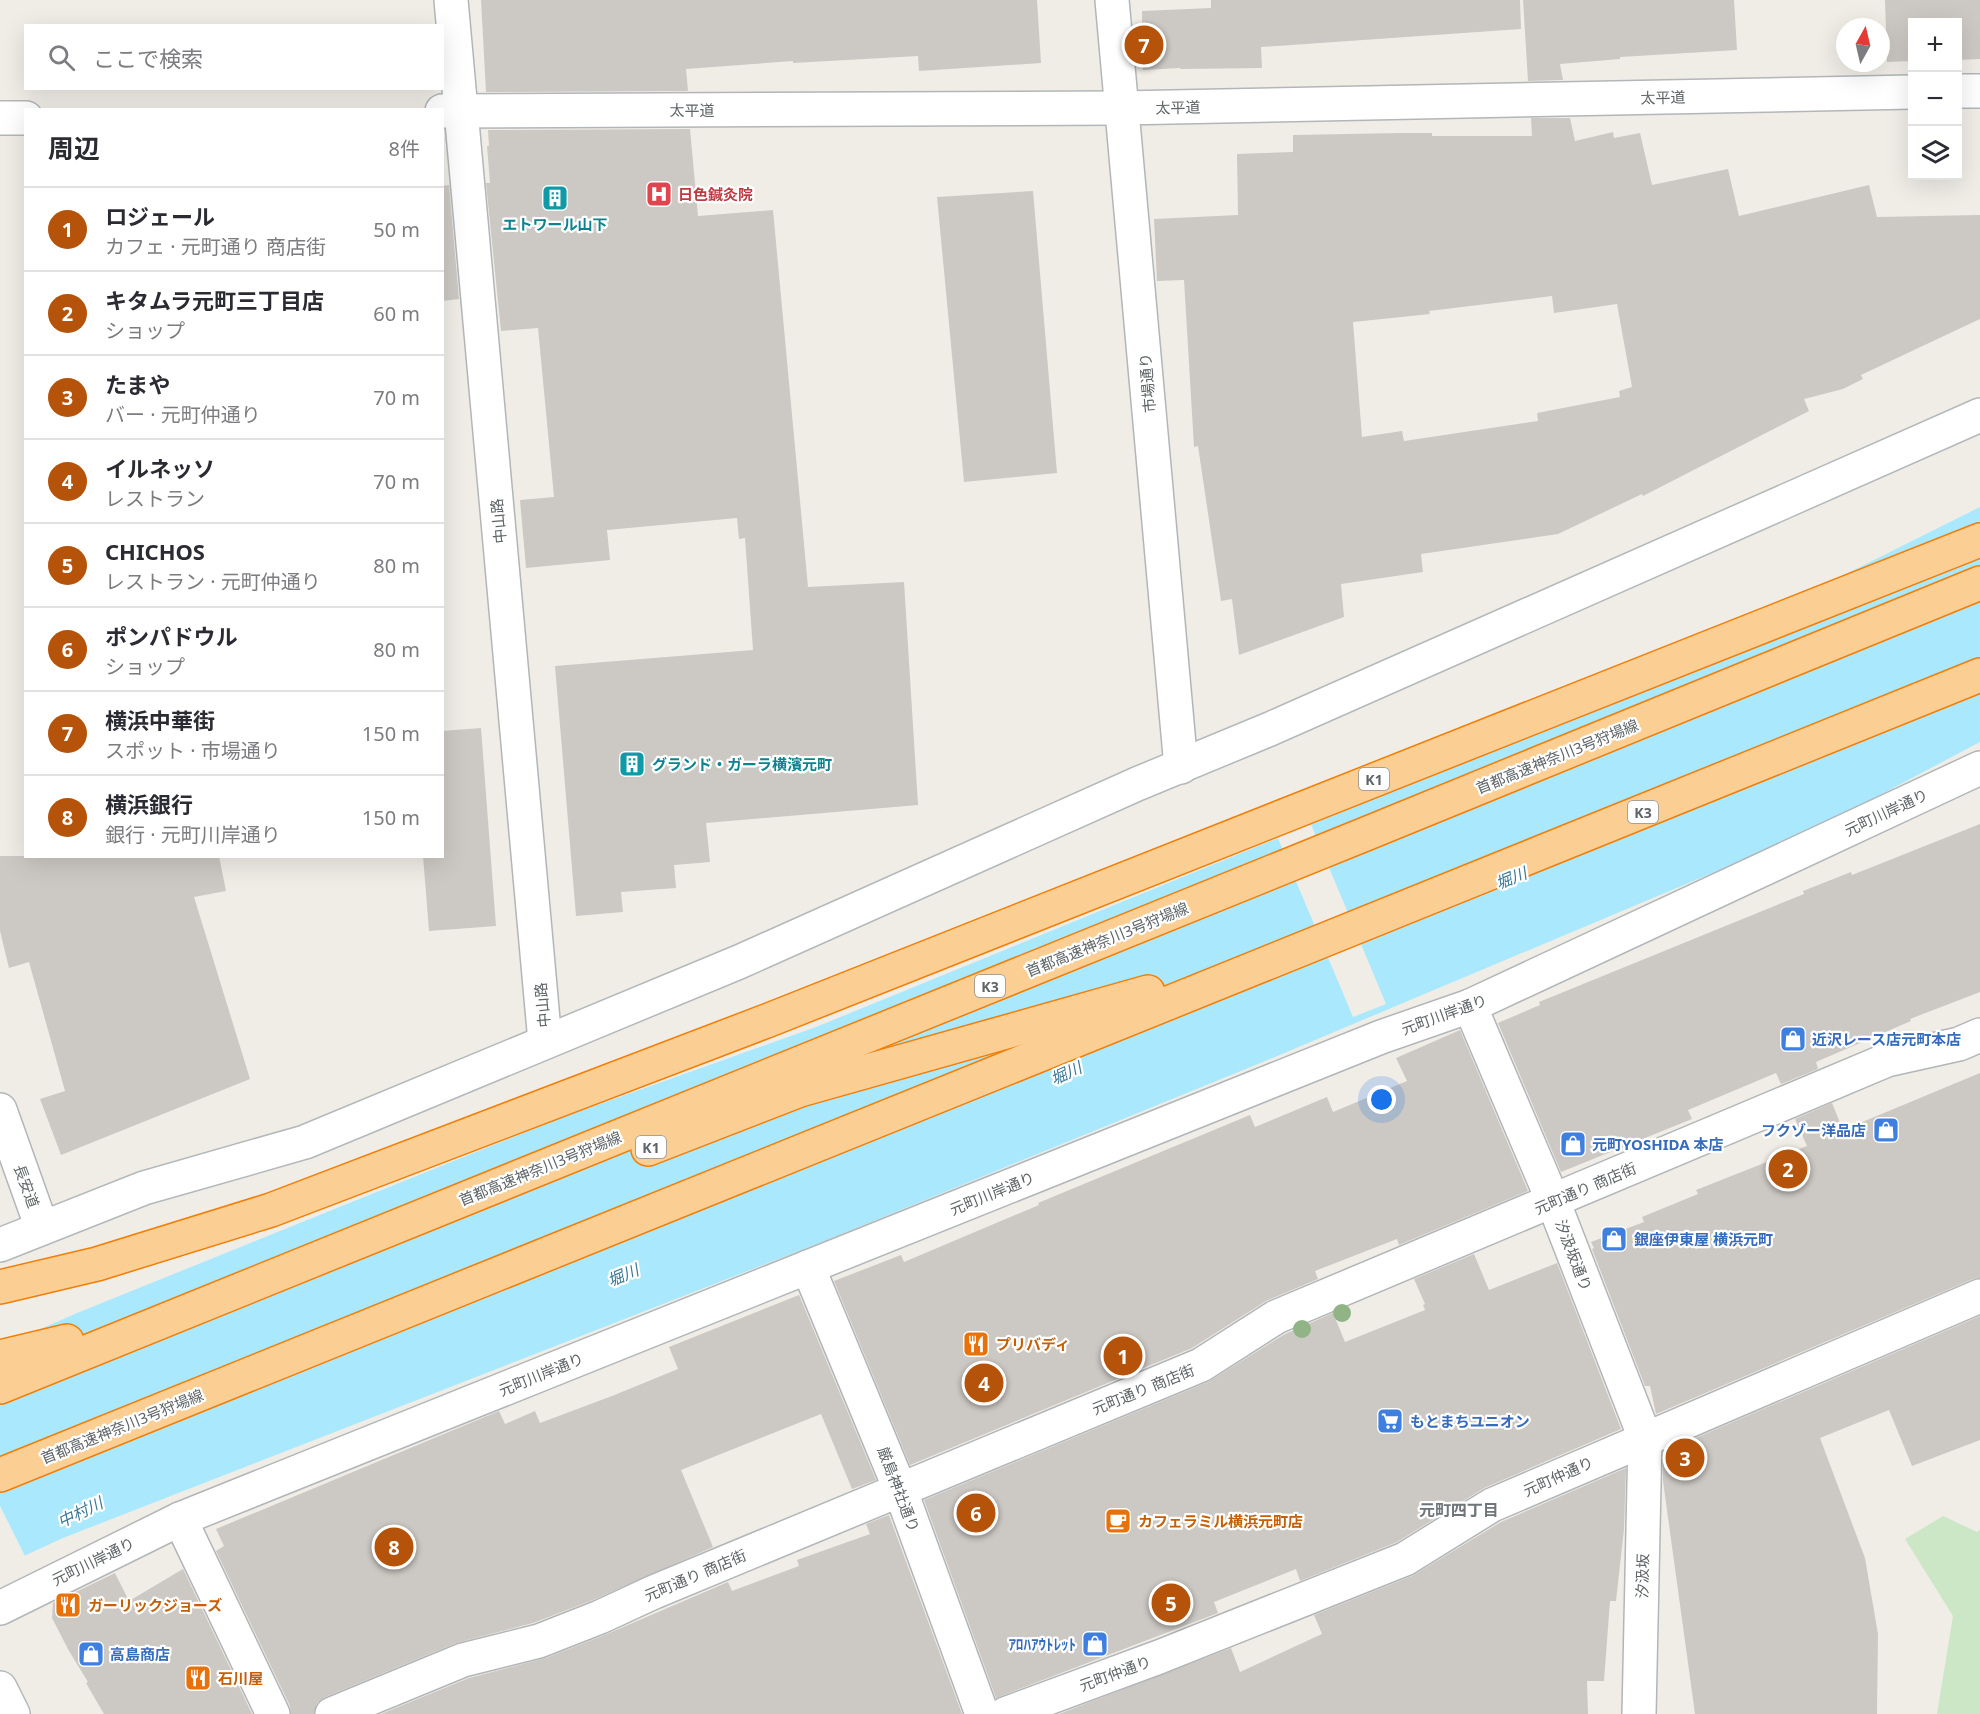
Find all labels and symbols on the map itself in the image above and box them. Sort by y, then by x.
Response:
north arrow [1836,18,1890,72]
pin: 7 [1124,22,1164,68]
street label: 太平道 [1640,87,1686,107]
street label: 太平道 [1155,97,1201,117]
street label: 太平道 [669,100,715,120]
hospital icon: 日色鍼灸院 [644,179,674,209]
building icon: エトワール山下 [540,183,570,213]
place label: 日色鍼灸院 [678,184,753,204]
place label: エトワール山下 [502,214,608,234]
street label: 市場通り [1134,352,1160,414]
street label: 中山路 [486,498,510,544]
street label: 首都高速神奈川3号狩場線 [1473,714,1641,798]
building icon: グランド・ガーラ横濱元町 [617,749,647,779]
place label: グランド・ガーラ横濱元町 [652,754,832,774]
road number: K1 [1359,768,1389,790]
street label: 元町川岸通り [1841,784,1931,840]
road number: K3 [1628,801,1658,823]
water label: 堀川 [1492,861,1532,894]
street label: 首都高速神奈川3号狩場線 [1023,897,1191,981]
road number: K3 [975,975,1005,997]
street label: 中山路 [530,982,554,1028]
street label: 元町川岸通り [1398,989,1490,1039]
shop icon: 近沢レース店元町本店 [1778,1024,1808,1054]
place label: 近沢レース店元町本店 [1812,1029,1961,1049]
water label: 堀川 [1047,1055,1087,1090]
your location [1367,1085,1396,1114]
shop icon: フクゾー洋品店 [1871,1115,1901,1145]
place label: フクゾー洋品店 [1761,1120,1866,1140]
street label: 首都高速神奈川3号狩場線 [456,1126,624,1210]
shop icon: 元町YOSHIDA 本店 [1558,1129,1588,1159]
place label: 元町YOSHIDA 本店 [1592,1134,1724,1154]
road number: K1 [636,1136,666,1158]
pin: 2 [1768,1146,1808,1192]
street label: 元町通り 商店街 [1531,1158,1639,1218]
street label: 長安道 [10,1161,44,1211]
street label: 元町川岸通り [947,1167,1037,1219]
street label: 汐汲坂通り [1551,1216,1597,1294]
shop icon: 銀座伊東屋 横浜元町 [1599,1224,1629,1254]
place label: 銀座伊東屋 横浜元町 [1634,1229,1773,1249]
water label: 堀川 [604,1258,644,1291]
restaurant icon: プリバディ [961,1329,991,1359]
place label: プリバディ [996,1334,1070,1354]
pin: 1 [1104,1334,1142,1378]
street label: 元町川岸通り [496,1348,586,1400]
street label: 元町通り 商店街 [1089,1359,1197,1419]
pin: 4 [964,1360,1004,1406]
street label: 首都高速神奈川3号狩場線 [38,1384,206,1468]
supermarket icon: もとまちユニオン [1375,1406,1405,1436]
place label: もとまちユニオン [1410,1411,1530,1431]
pin: 3 [1666,1436,1704,1480]
street label: 厳島神社通り [874,1443,924,1535]
street label: 元町仲通り [1520,1452,1596,1500]
pin: 6 [956,1490,996,1536]
water label: 中村川 [54,1491,108,1532]
district label: 元町四丁目 [1419,1499,1499,1521]
cafe icon: カフェラミル横浜元町店 [1103,1506,1133,1536]
place label: カフェラミル横浜元町店 [1138,1511,1303,1531]
pin: 8 [374,1524,414,1570]
street label: 元町川岸通り [48,1532,138,1590]
street label: 元町通り 商店街 [641,1545,749,1605]
street label: 汐汲坂 [1632,1553,1652,1599]
pin: 5 [1152,1580,1190,1626]
restaurant icon: ガーリックジョーズ [53,1590,83,1620]
place label: ガーリックジョーズ [88,1595,222,1615]
shop icon: ｱﾛﾊｱｳﾄﾚｯﾄ [1080,1629,1110,1659]
place label: ｱﾛﾊｱｳﾄﾚｯﾄ [1008,1634,1076,1654]
shop icon: 高島商店 [76,1639,106,1669]
place label: 高島商店 [110,1644,170,1664]
street label: 元町仲通り [1076,1651,1154,1695]
restaurant icon: 石川屋 [183,1663,213,1693]
place label: 石川屋 [218,1668,263,1688]

